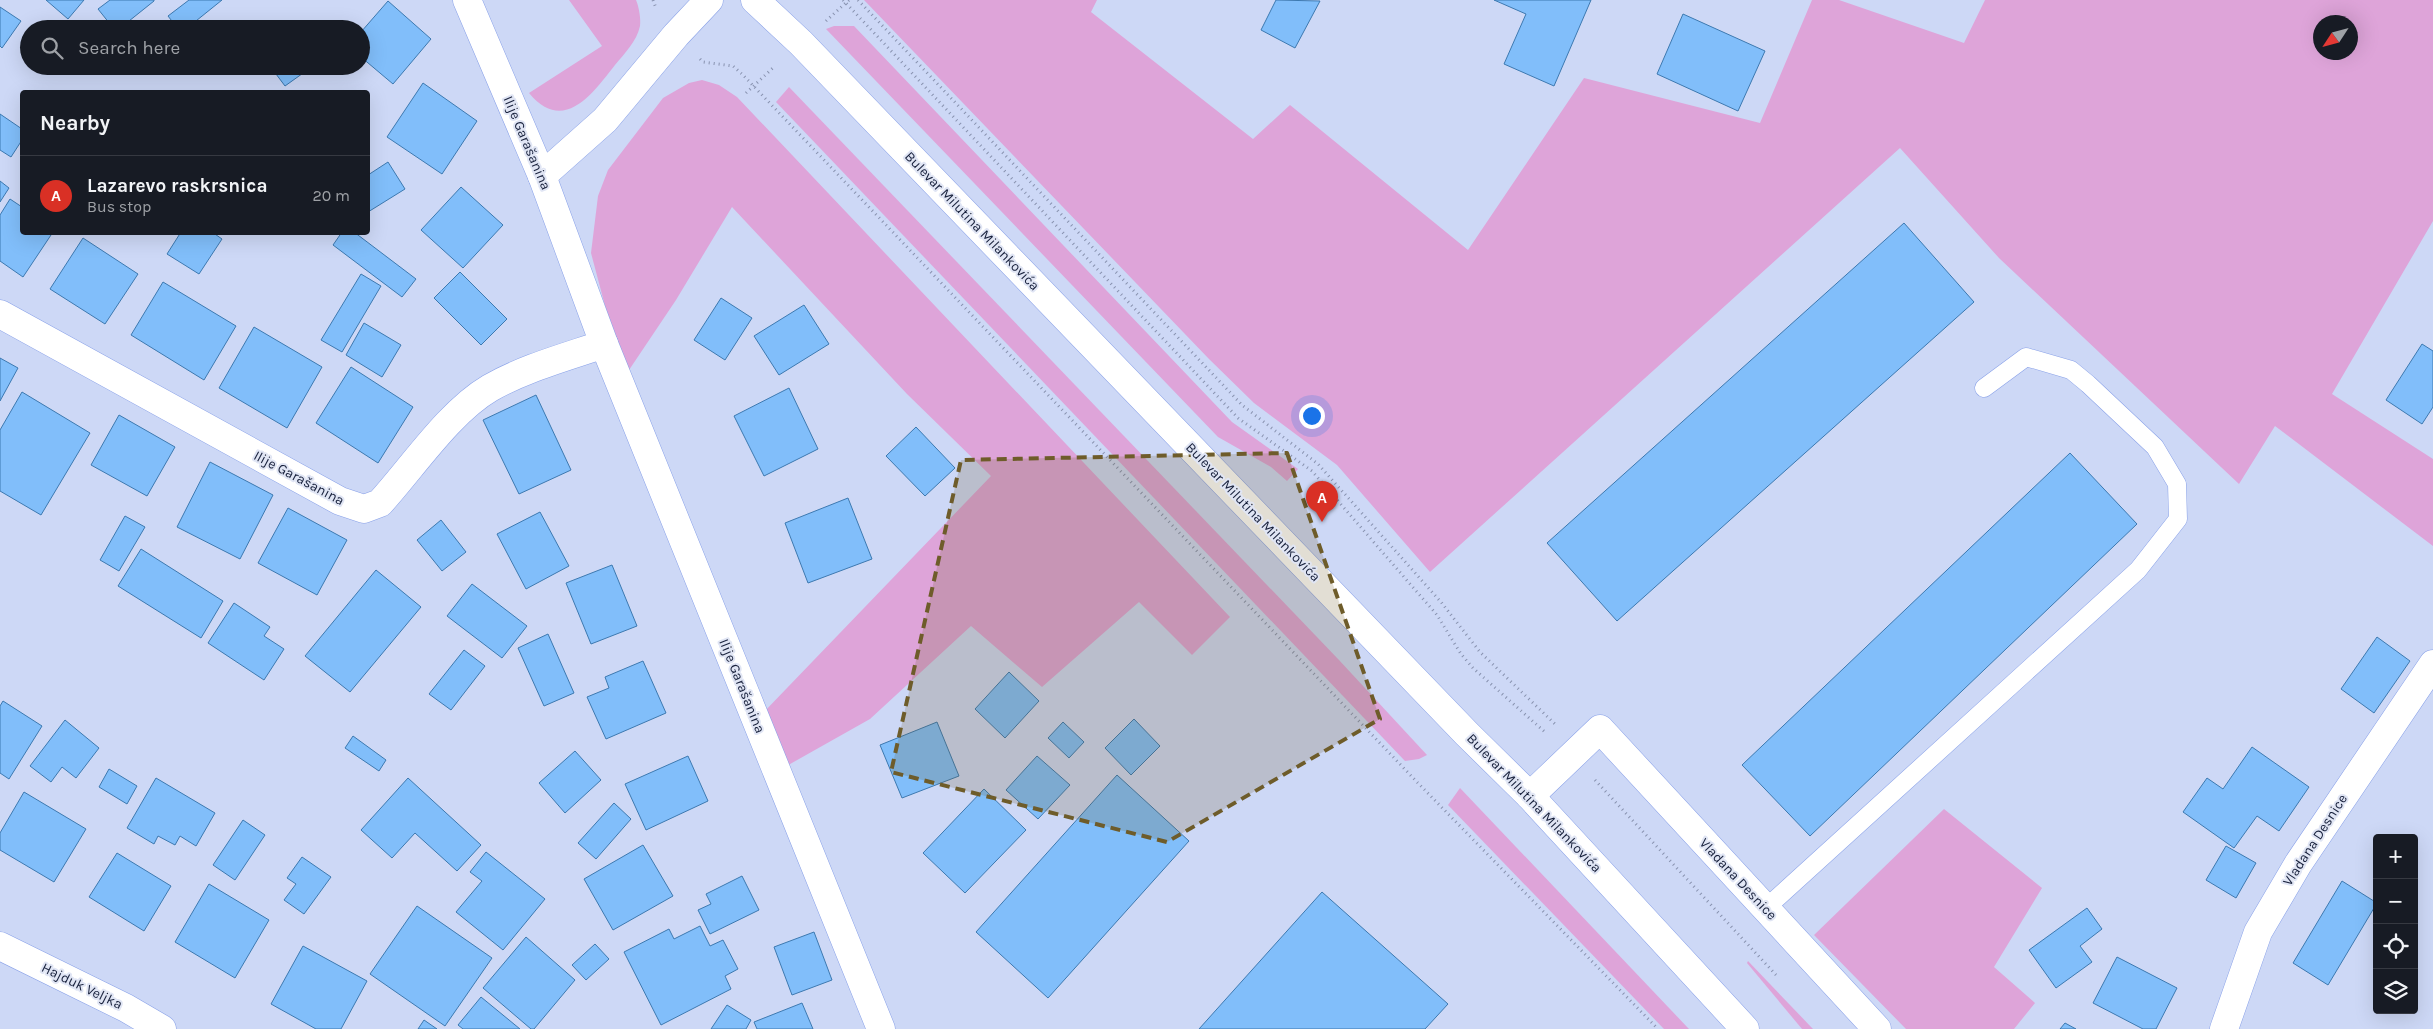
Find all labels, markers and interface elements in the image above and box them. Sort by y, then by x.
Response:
north arrow [2313,15,2358,60]
search box [20,20,370,75]
icon: search [38,34,66,62]
text: Search here [78,37,180,59]
street label: Ilije Garašanina [500,94,554,192]
text: Nearby [40,111,110,135]
street label: Bulevar Milutina Milankovića [901,148,1043,294]
text: Lazarevo raskrsnica [87,175,268,197]
text: A [51,186,61,205]
text: 20 m [312,186,350,205]
text: Bus stop [87,197,151,216]
your location [1299,403,1325,429]
street label: Bulevar Milutina Milankovića [1182,439,1324,585]
street label: Ilije Garašanina [251,447,347,509]
pin: A [1306,481,1338,522]
street label: Ilije Garašanina [715,636,769,736]
street label: Bulevar Milutina Milankovića [1463,730,1605,876]
street label: Vladana Desnice [2279,791,2351,889]
map controls [2373,834,2418,1014]
button: + [2373,834,2418,879]
street label: Vladana Desnice [1696,835,1780,923]
button: − [2373,879,2418,924]
button: locate [2373,924,2418,969]
street label: Hajduk Veljka [39,959,125,1013]
button: layers [2373,969,2418,1014]

